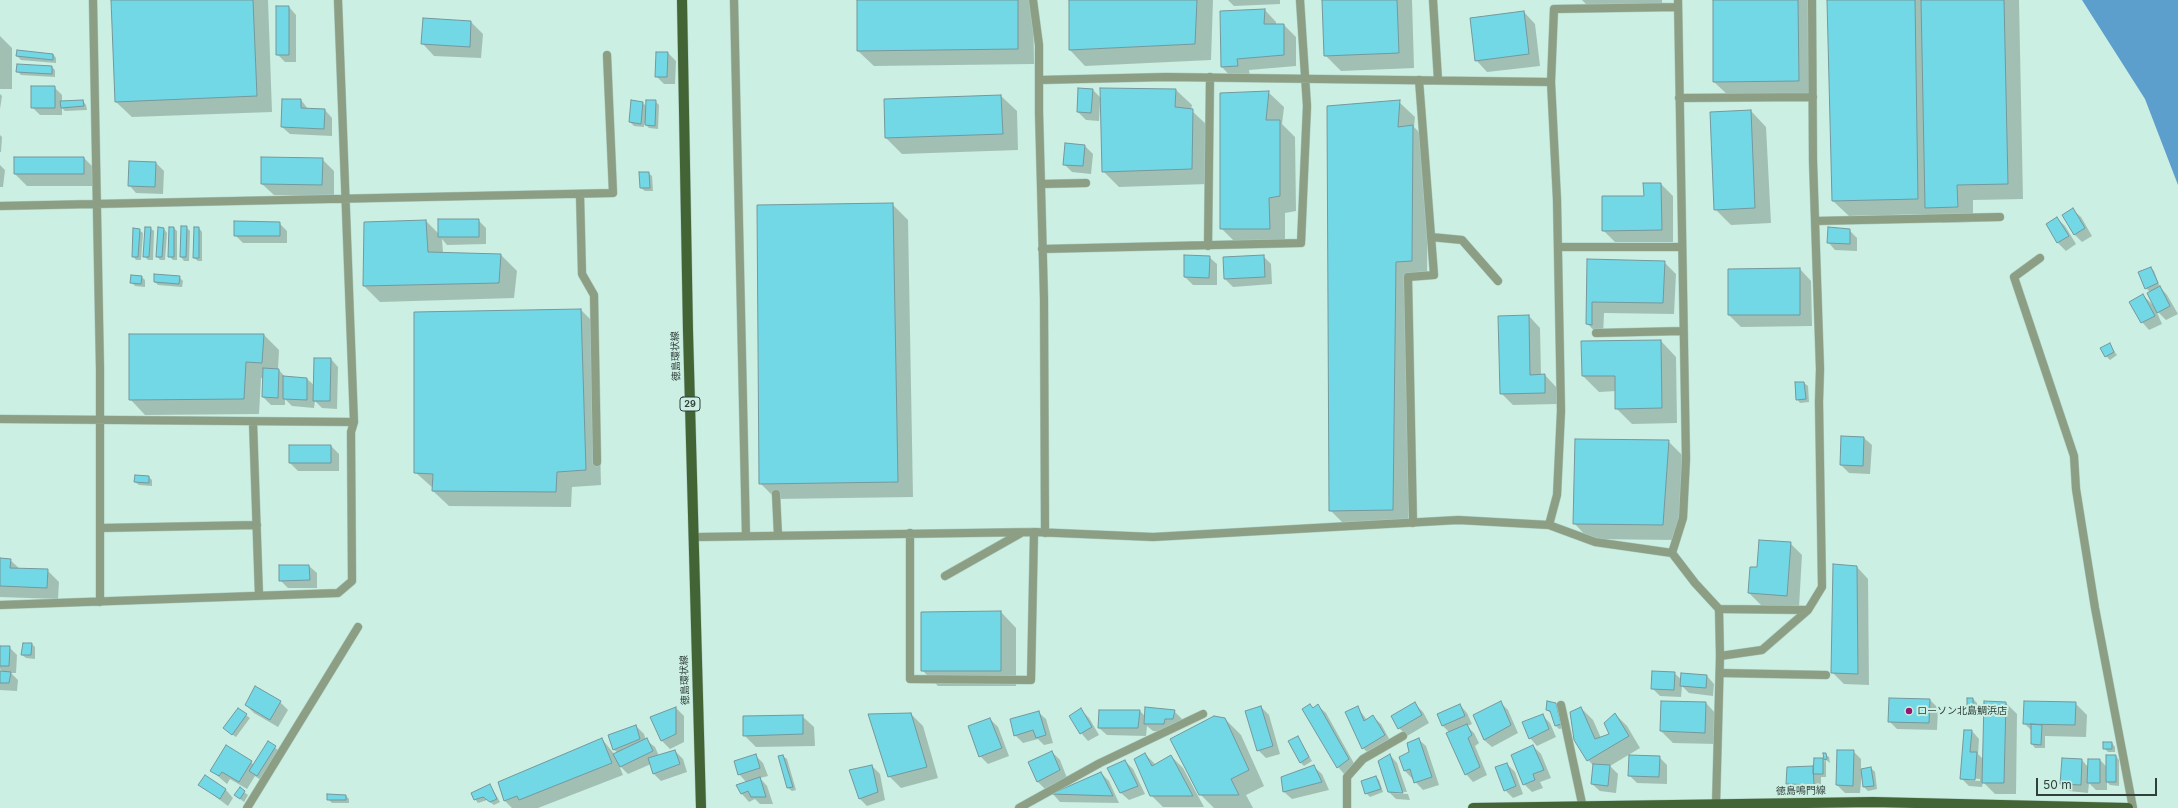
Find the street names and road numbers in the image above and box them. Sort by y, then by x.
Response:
street label: 徳島環状線 [669,331,683,381]
road number: 29 [680,397,700,411]
street label: 徳島環状線 [678,655,692,705]
street label: 徳島鳴門線 [1776,785,1826,797]

